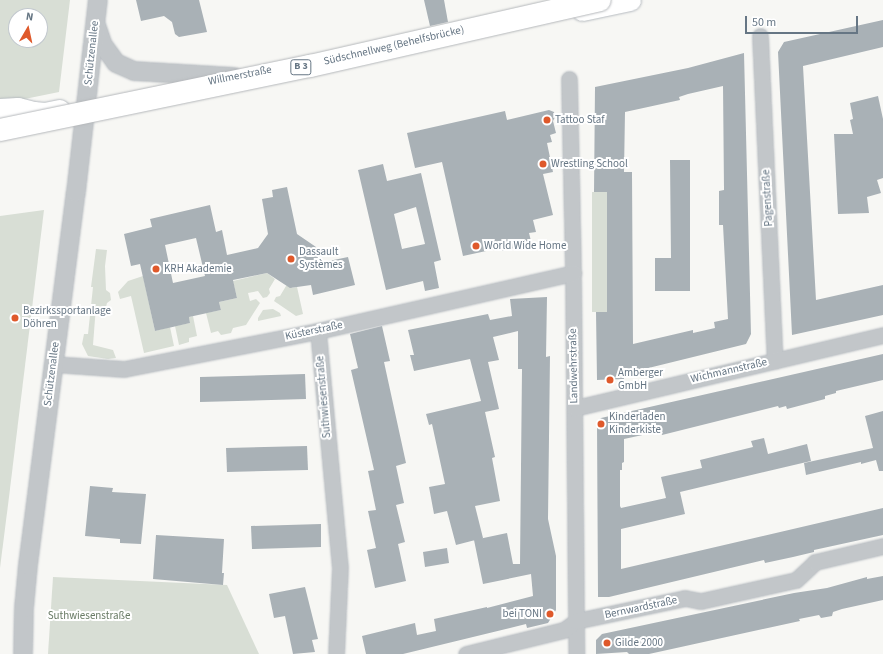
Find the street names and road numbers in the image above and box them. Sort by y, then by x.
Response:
street label: Schützenallee [82,20,102,86]
street label: Südschnellweg (Behelfsbrücke) [322,23,466,69]
road number: B 3 [290,59,312,75]
street label: Willmerstraße [207,63,273,89]
street label: Pagenstraße [760,169,776,227]
street label: Küsterstraße [284,318,344,344]
street label: Landwehrstraße [567,328,581,404]
street label: Schützenallee [42,341,62,407]
street label: Suthwiesenstraße [314,355,334,439]
street label: Wichmannstraße [689,356,769,386]
street label: Bernwardstraße [603,594,679,622]

